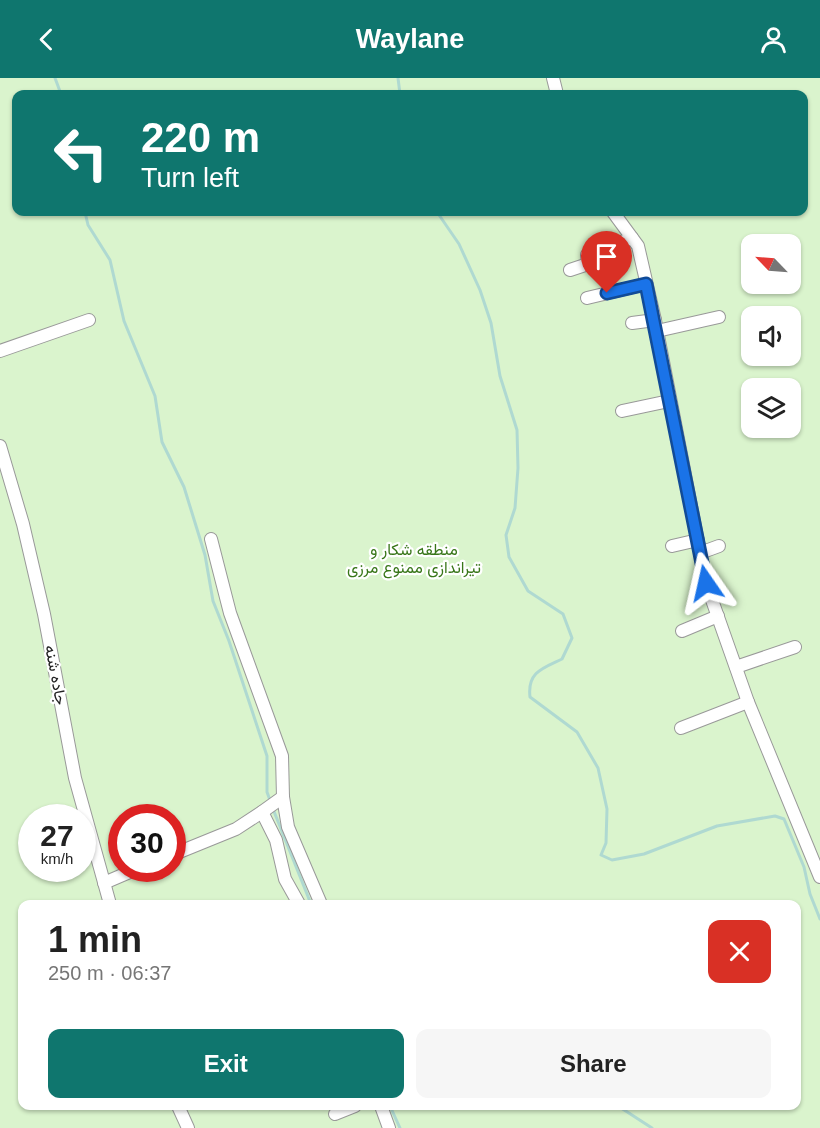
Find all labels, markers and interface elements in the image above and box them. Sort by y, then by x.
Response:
icon: back [30,23,63,56]
icon: person [757,23,790,56]
text: Waylane [356,24,464,54]
icon: left [42,114,120,192]
text: 220 m [141,114,260,161]
text: Turn left [141,163,239,193]
pin [581,231,632,293]
north arrow [741,234,801,294]
map controls [741,234,801,438]
icon: arrive [590,240,623,273]
button: sound [741,306,801,366]
button: layers [741,378,801,438]
park label: منطقه شکار و تیراندازی ممنوع مرزی [347,541,481,579]
position arrow [674,551,738,615]
street label: جاده شنه [41,644,70,707]
speed limit sign: 30 [108,804,186,882]
text: 27 [40,819,74,852]
text: km/h [41,850,73,867]
text: 1 min [48,919,142,960]
button: close [708,920,771,983]
text: 250 m · 06:37 [48,962,171,984]
button: Exit [48,1029,404,1098]
button: Share [416,1029,771,1098]

